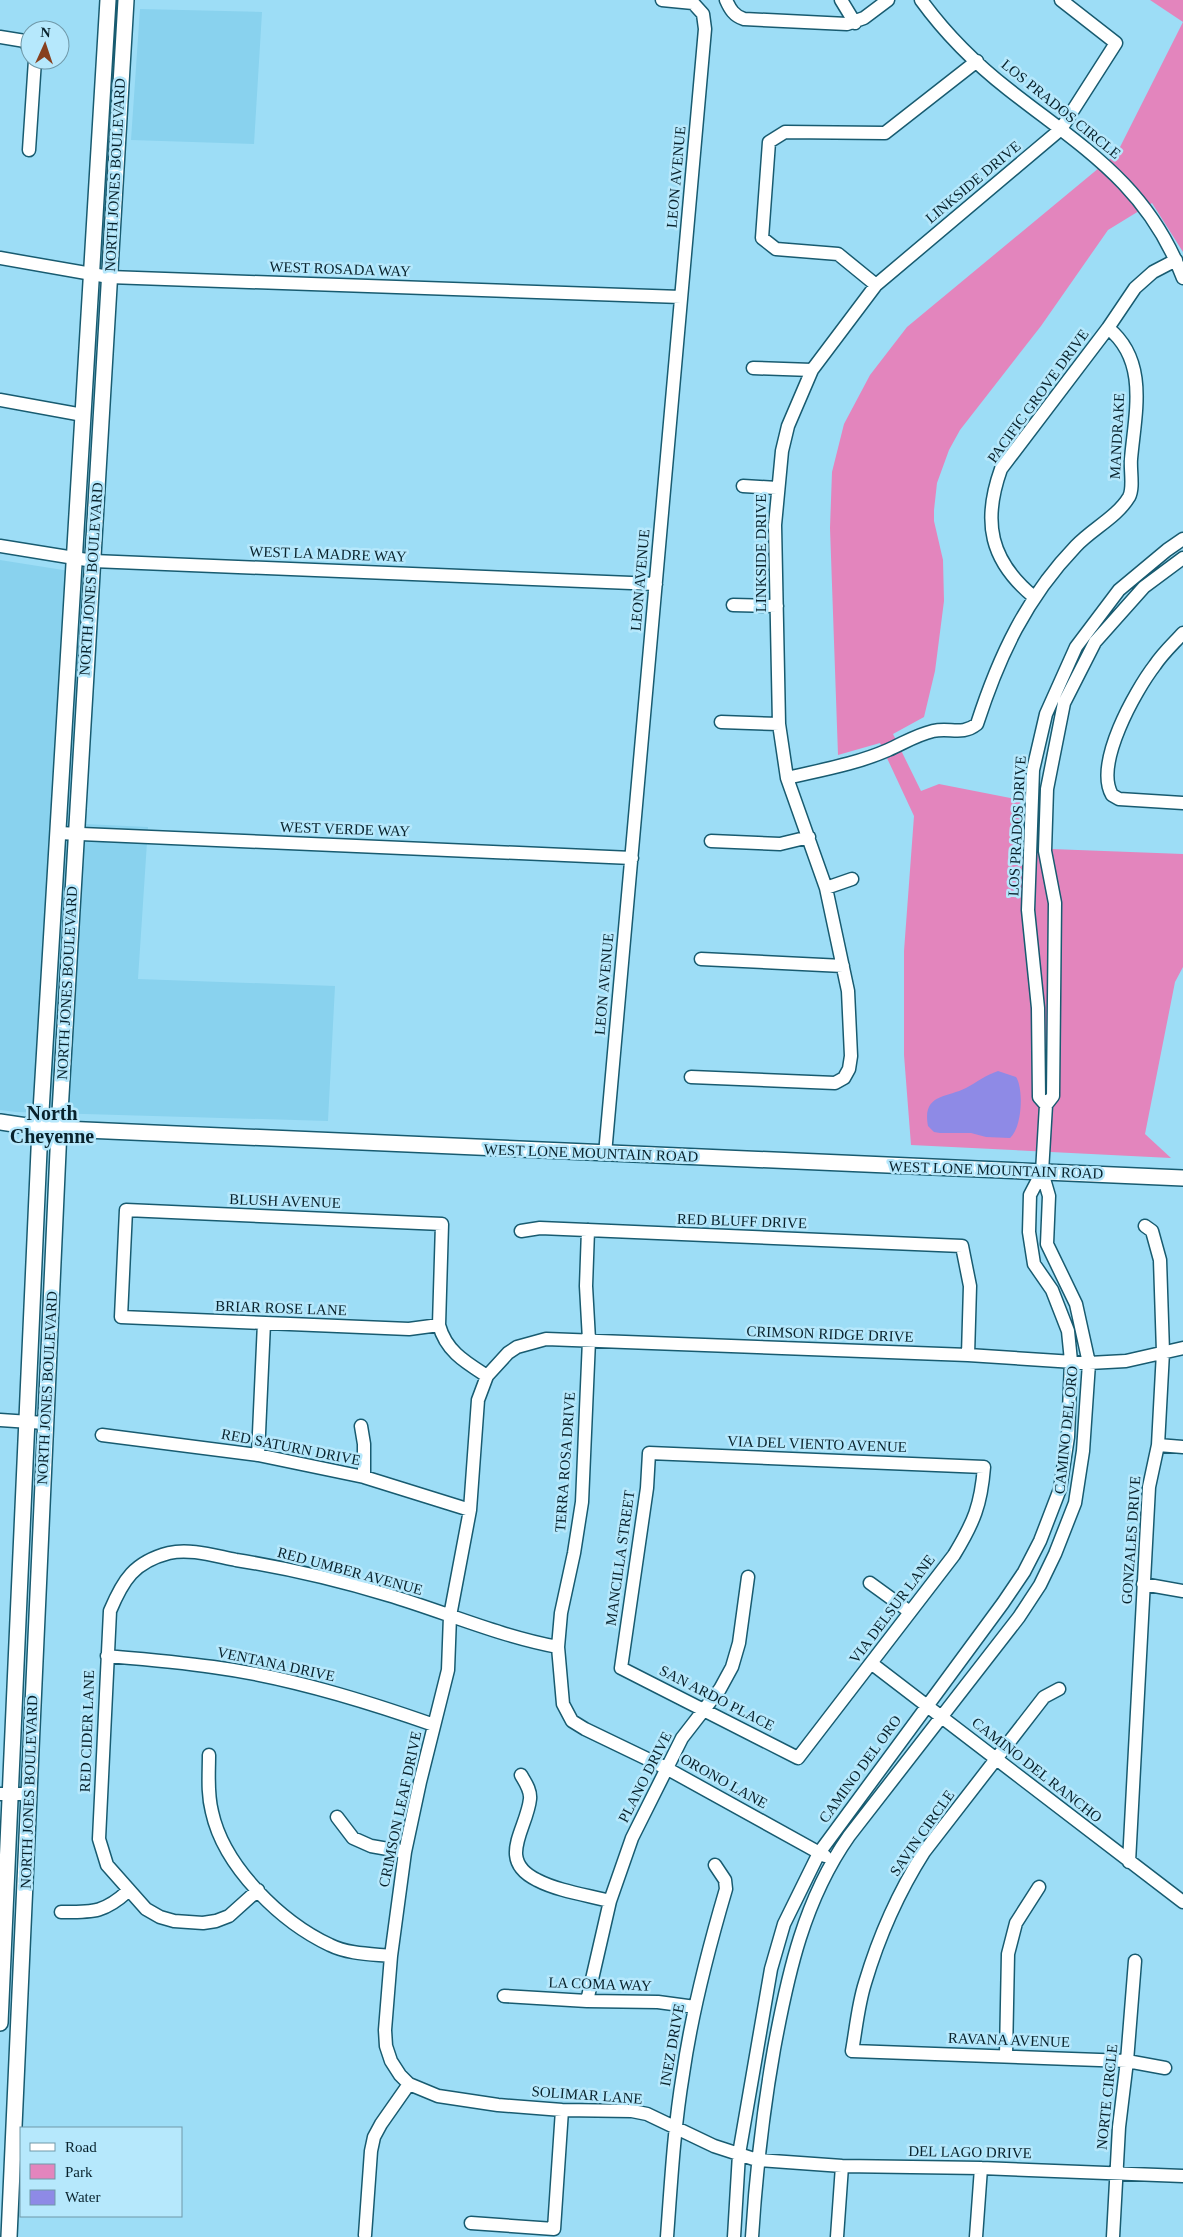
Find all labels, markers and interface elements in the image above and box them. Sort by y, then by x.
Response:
north arrow [20,20,70,70]
text: N [40,25,51,40]
street label: LOS PRADOS CIRCLE [998,56,1124,162]
street label: NORTH JONES BOULEVARD [102,78,128,272]
street label: LEON AVENUE [664,125,688,229]
street label: LINKSIDE DRIVE [922,138,1024,226]
street label: WEST ROSADA WAY [269,259,411,279]
street label: PACIFIC GROVE DRIVE [984,326,1092,466]
street label: MANDRAKE [1107,392,1127,480]
street label: NORTH JONES BOULEVARD [76,482,106,676]
street label: LINKSIDE DRIVE [753,494,769,612]
street label: LEON AVENUE [628,528,652,632]
street label: WEST LA MADRE WAY [249,543,407,565]
street label: LOS PRADOS DRIVE [1005,755,1029,897]
street label: WEST VERDE WAY [280,819,411,839]
street label: NORTH JONES BOULEVARD [54,886,80,1080]
street label: LEON AVENUE [592,932,616,1036]
district label: North Cheyenne [10,1102,94,1148]
street label: WEST LONE MOUNTAIN ROAD [483,1141,699,1165]
street label: WEST LONE MOUNTAIN ROAD [888,1158,1104,1182]
street label: BLUSH AVENUE [229,1191,341,1211]
street label: RED BLUFF DRIVE [677,1211,807,1231]
street label: NORTH JONES BOULEVARD [34,1291,60,1485]
street label: BRIAR ROSE LANE [215,1298,347,1318]
street label: CRIMSON RIDGE DRIVE [746,1323,914,1345]
street label: CAMINO DEL ORO [1051,1365,1081,1495]
street label: TERRA ROSA DRIVE [552,1391,578,1533]
street label: RED SATURN DRIVE [220,1426,362,1468]
street label: VIA DEL VIENTO AVENUE [727,1433,907,1455]
street label: GONZALES DRIVE [1119,1475,1143,1605]
street label: MANCILLA STREET [603,1489,637,1627]
street label: RED UMBER AVENUE [276,1544,424,1598]
street label: VIA DELSUR LANE [846,1552,938,1666]
street label: VENTANA DRIVE [216,1644,336,1684]
street label: SAN ARDO PLACE [657,1662,777,1734]
street label: RED CIDER LANE [77,1670,97,1792]
street label: NORTH JONES BOULEVARD [18,1695,40,1889]
street label: CAMINO DEL ORO [816,1712,904,1826]
street label: CAMINO DEL RANCHO [969,1714,1105,1826]
street label: CRIMSON LEAF DRIVE [376,1729,424,1889]
street label: PLANO DRIVE [615,1729,675,1825]
street label: ORONO LANE [678,1750,770,1812]
street label: SAVIN CIRCLE [886,1787,958,1879]
street label: LA COMA WAY [548,1974,652,1994]
street label: INEZ DRIVE [657,2002,687,2088]
street label: RAVANA AVENUE [948,2030,1070,2050]
street label: NORTE CIRCLE [1093,2043,1121,2151]
street label: SOLIMAR LANE [531,2083,643,2107]
legend [20,2127,182,2217]
text: Road [65,2139,97,2155]
street label: DEL LAGO DRIVE [908,2143,1032,2161]
text: Park [65,2164,93,2180]
text: Water [65,2189,100,2205]

